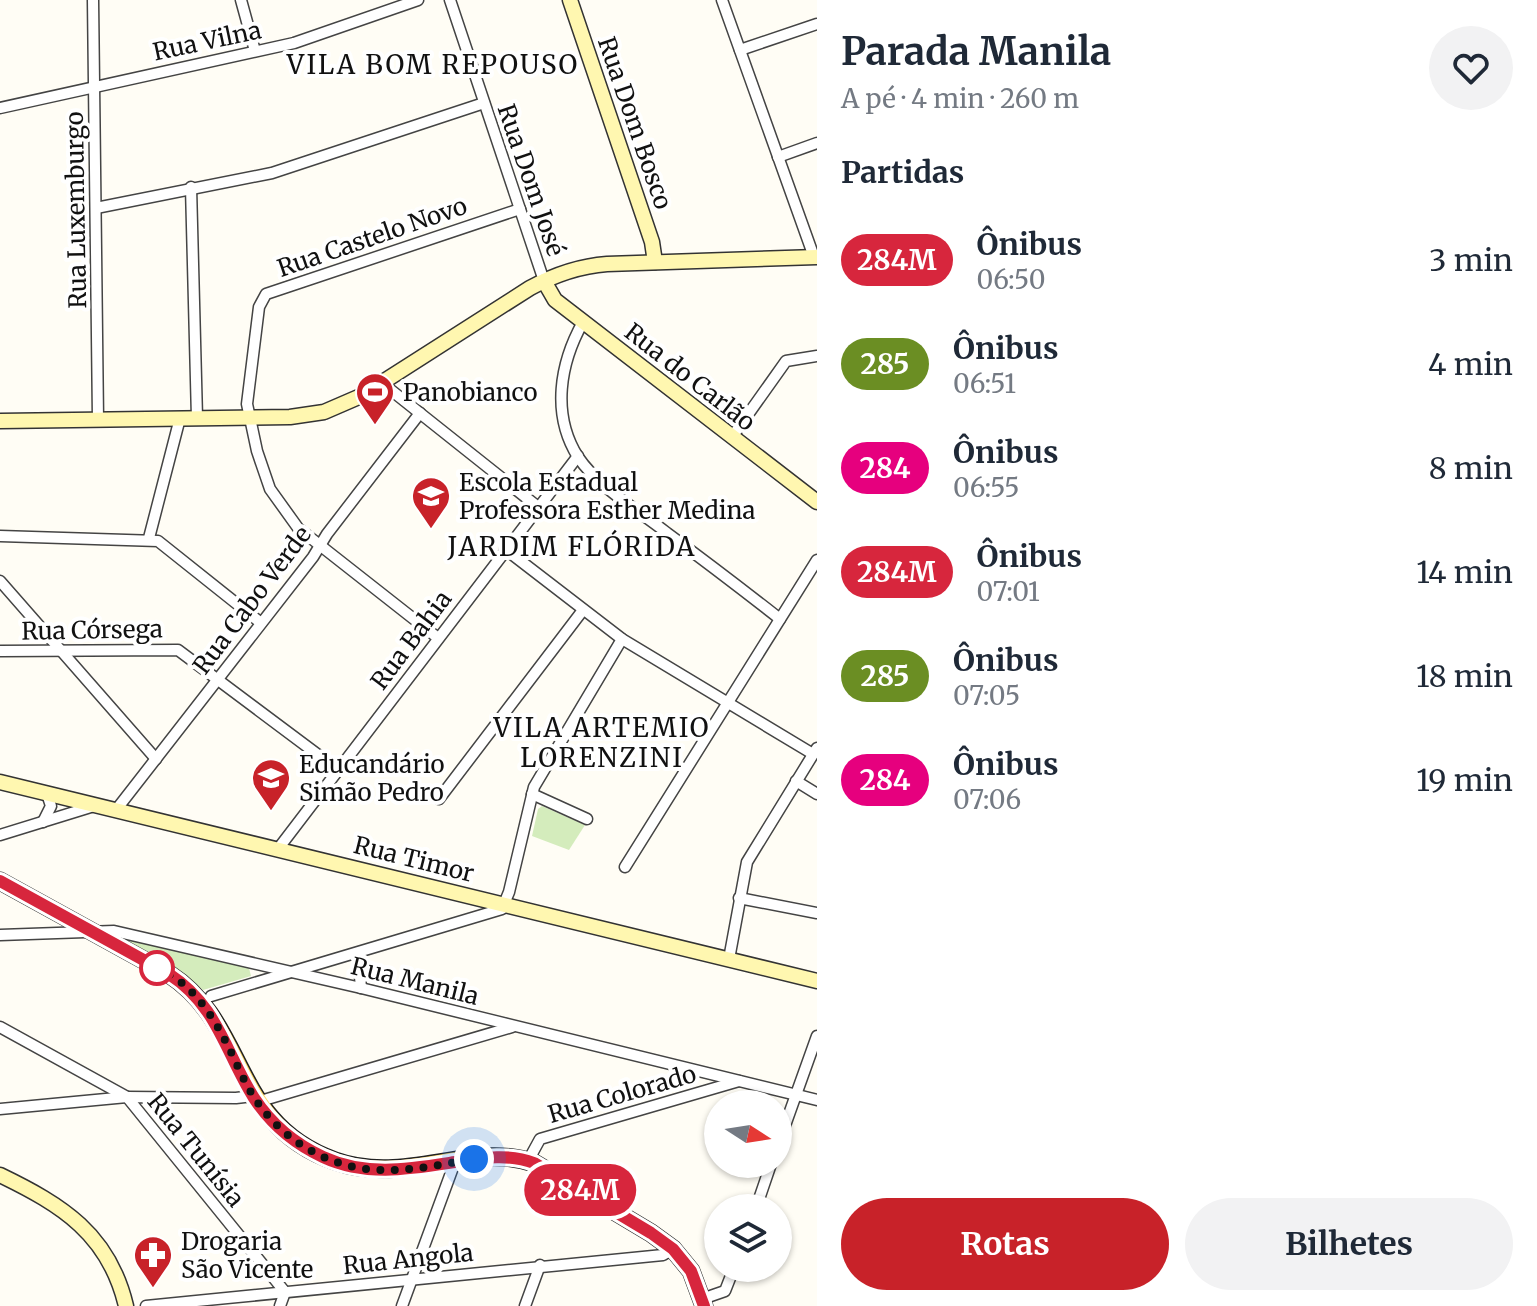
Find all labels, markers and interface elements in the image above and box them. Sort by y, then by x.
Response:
street label: Rua Vilna [150,14,264,68]
button: heart [1429,26,1513,110]
text: Parada Manila [841,28,1111,75]
street label: Rua Dom Bosco [591,33,679,213]
district label: VILA BOM REPOUSO [286,48,579,81]
text: A pé · 4 min · 260 m [841,82,1079,115]
street label: Rua Dom José [491,100,571,260]
street label: Rua Luxemburgo [59,111,93,309]
text: Partidas [841,153,964,191]
street label: Rua Castelo Novo [273,190,471,284]
text: Ônibus [977,225,1082,263]
text: 3 min [1429,241,1513,279]
text: 284M [857,242,937,278]
text: 06:50 [977,263,1045,296]
street label: Rua do Carlão [618,316,762,438]
text: Ônibus [953,329,1058,367]
text: 4 min [1428,345,1513,383]
text: 285 [861,346,909,382]
text: 06:51 [953,367,1016,400]
sports icon: Panobianco [354,371,396,426]
place label: Panobianco [403,377,538,408]
text: Ônibus [953,433,1058,471]
text: 8 min [1429,449,1513,487]
text: 284 [859,450,911,486]
place label: Escola Estadual Professora Esther Medina [459,467,755,526]
text: 06:55 [953,471,1019,504]
school or university icon: Escola Estadual Professora Esther Medina [410,475,452,530]
street label: Rua Cabo Verde [186,520,318,680]
district label: JARDIM FLÓRIDA [447,529,696,563]
text: Ônibus [977,537,1082,575]
text: 14 min [1416,553,1513,591]
text: 284M [857,554,937,590]
text: 07:01 [977,575,1040,608]
street label: Rua Bahia [364,584,458,696]
street label: Rua Córsega [21,613,163,647]
text: Ônibus [953,641,1058,679]
text: 18 min [1416,657,1513,695]
text: 285 [861,658,909,694]
text: 07:05 [953,679,1020,712]
district label: VILA ARTEMIO LORENZINI [492,711,711,774]
text: Ônibus [953,745,1058,783]
place label: Educandário Simão Pedro [299,749,445,808]
school or university icon: Educandário Simão Pedro [250,757,292,812]
text: 19 min [1416,761,1513,799]
text: 284 [859,762,911,798]
text: 07:06 [953,783,1021,816]
street label: Rua Timor [351,829,478,889]
street label: Rua Manila [348,950,482,1012]
unlabelled marker [140,951,174,985]
street label: Rua Colorado [544,1058,700,1130]
street label: Rua Tunísia [141,1087,251,1213]
north arrow [704,1090,792,1178]
map controls [704,1090,792,1282]
your location [454,1139,494,1179]
line badge: 284M [524,1164,636,1216]
text: 284M [540,1172,620,1208]
button: layers [704,1194,792,1282]
button: Rotas [841,1198,1169,1290]
button: Bilhetes [1185,1198,1513,1290]
place label: Drogaria São Vicente [181,1226,313,1285]
pharmacy icon: Drogaria São Vicente [132,1234,174,1289]
street label: Rua Angola [341,1237,475,1281]

